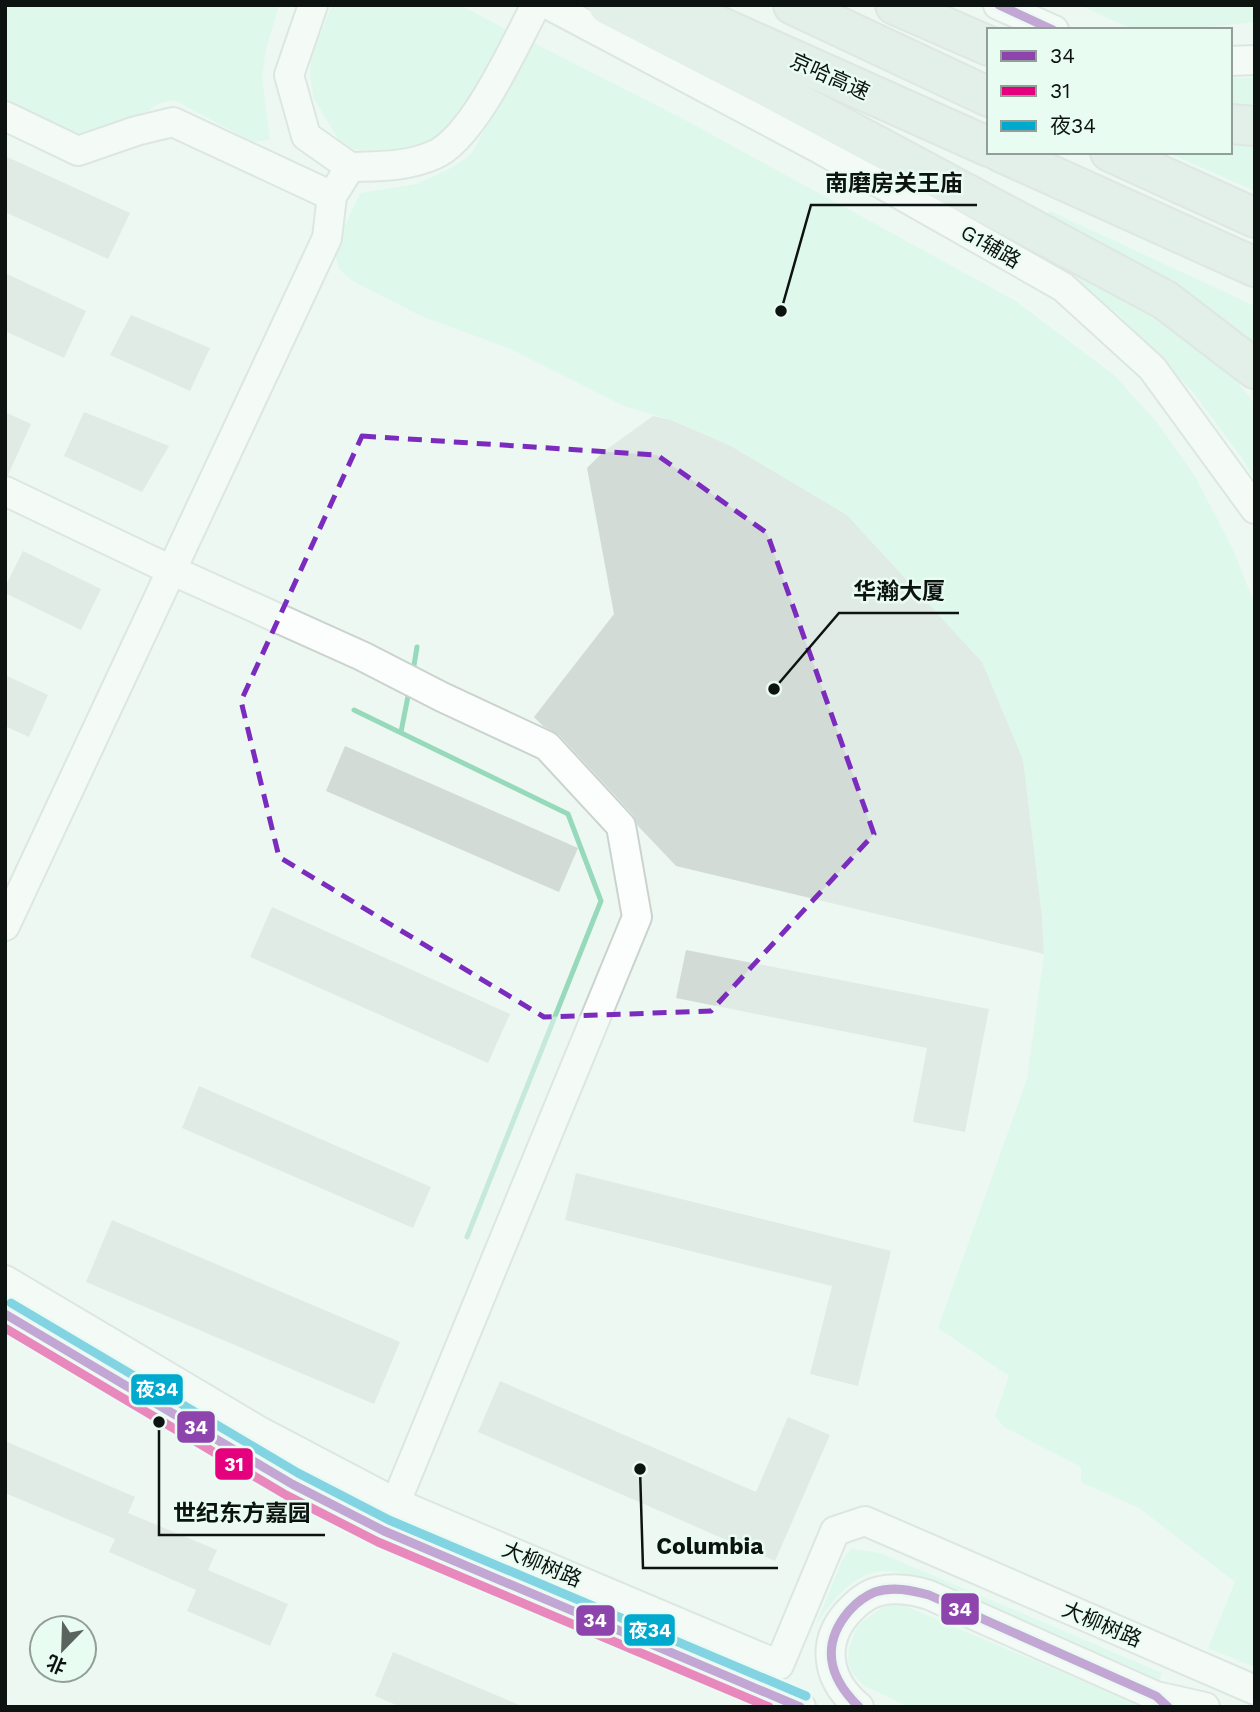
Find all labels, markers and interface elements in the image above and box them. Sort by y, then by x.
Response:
legend [987,28,1232,154]
text: 34 [1050,43,1075,68]
street label: 京哈高速 [787,47,873,105]
text: 31 [1050,78,1070,103]
text: 夜34 [1050,113,1096,138]
callout: 南磨房关王庙 [811,161,977,205]
text: 南磨房关王庙 [825,170,963,197]
street label: G1辅路 [956,219,1026,273]
callout: 华瀚大厦 [839,569,959,613]
text: 华瀚大厦 [853,578,945,605]
line badge: 夜34 [130,1373,184,1406]
text: 夜34 [136,1378,178,1401]
line badge: 34 [176,1410,216,1444]
text: 34 [184,1416,208,1439]
line badge: 31 [214,1447,254,1481]
text: 31 [224,1453,244,1476]
callout: 世纪东方嘉园 [159,1491,325,1535]
text: 世纪东方嘉园 [173,1500,311,1527]
callout: Columbia [643,1524,778,1568]
text: Columbia [656,1533,764,1560]
street label: 大柳树路 [498,1536,586,1592]
line badge: 34 [940,1592,980,1626]
street label: 大柳树路 [1058,1596,1146,1652]
text: 34 [948,1598,972,1621]
line badge: 34 [575,1604,616,1637]
text: 34 [583,1609,607,1632]
line badge: 夜34 [623,1613,676,1647]
north arrow [28,1614,98,1684]
text: 夜34 [629,1619,671,1642]
text: 北 [43,1650,70,1678]

